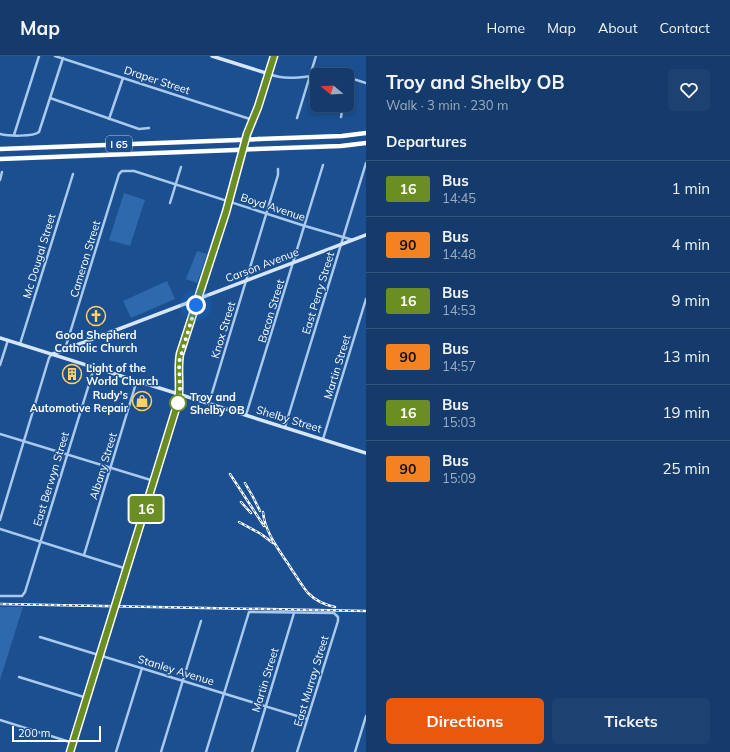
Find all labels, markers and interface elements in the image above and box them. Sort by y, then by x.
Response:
text: Map [20,16,60,40]
text: Home [486,19,525,37]
text: Map [547,19,576,37]
text: About [598,19,638,37]
text: Contact [660,19,710,37]
street label: Draper Street [122,63,192,97]
north arrow [310,68,354,112]
map controls [310,68,354,112]
button: heart [668,69,710,111]
text: Troy and Shelby OB [386,70,565,94]
text: Walk · 3 min · 230 m [386,97,508,113]
text: Departures [386,132,467,151]
road number: I 65 [106,136,132,152]
text: Bus [442,171,469,190]
text: 1 min [672,179,710,198]
text: 16 [400,180,416,198]
street label: Boyd Avenue [239,190,307,224]
text: 14:45 [442,190,476,206]
street label: Mc Dougal Street [19,212,59,300]
street label: Cameron Street [67,219,103,299]
text: Bus [442,227,469,246]
text: 4 min [672,235,710,254]
text: 90 [400,236,416,254]
street label: Carson Avenue [223,245,301,285]
text: 14:48 [442,246,476,262]
street label: East Perry Street [299,250,337,336]
street label: Bacon Street [255,278,287,344]
text: Bus [442,283,469,302]
text: 9 min [672,291,710,310]
text: 16 [400,292,416,310]
your location [186,295,206,315]
street label: Knox Street [208,300,238,360]
text: 14:53 [442,302,476,318]
church icon: Good Shepherd Catholic Church [85,305,107,327]
place label: Good Shepherd Catholic Church [55,328,137,355]
street label: Martin Street [321,333,353,401]
text: Bus [442,339,469,358]
text: 13 min [663,347,710,366]
text: 90 [400,348,416,366]
text: 14:57 [442,358,476,374]
place label: Light of the World Church [86,361,158,388]
building icon: Light of the World Church [61,363,83,385]
place label: Rudy's Automotive Repair [30,388,129,415]
shop icon: Rudy's Automotive Repair [131,390,153,412]
place label: Troy and Shelby OB [190,390,245,417]
marker: Troy and Shelby OB [169,394,187,412]
text: Bus [442,395,469,414]
street label: Shelby Street [255,402,323,436]
text: 19 min [663,403,710,422]
text: 16 [400,404,416,422]
text: 15:03 [442,414,476,430]
street label: East Berwyn Street [30,430,72,528]
street label: Albany Street [86,431,120,501]
text: Bus [442,451,469,470]
text: 25 min [663,459,710,478]
text: 90 [400,460,416,478]
text: 15:09 [442,470,476,486]
line badge: 16 [128,496,164,522]
text: 16 [138,500,154,518]
street label: East Murray Street [290,634,332,728]
street label: Martin Street [249,646,281,714]
street label: Stanley Avenue [136,652,216,688]
button: Directions [386,698,544,744]
button: Tickets [552,698,710,744]
scale bar [12,724,101,743]
text: 200 m [18,726,50,740]

